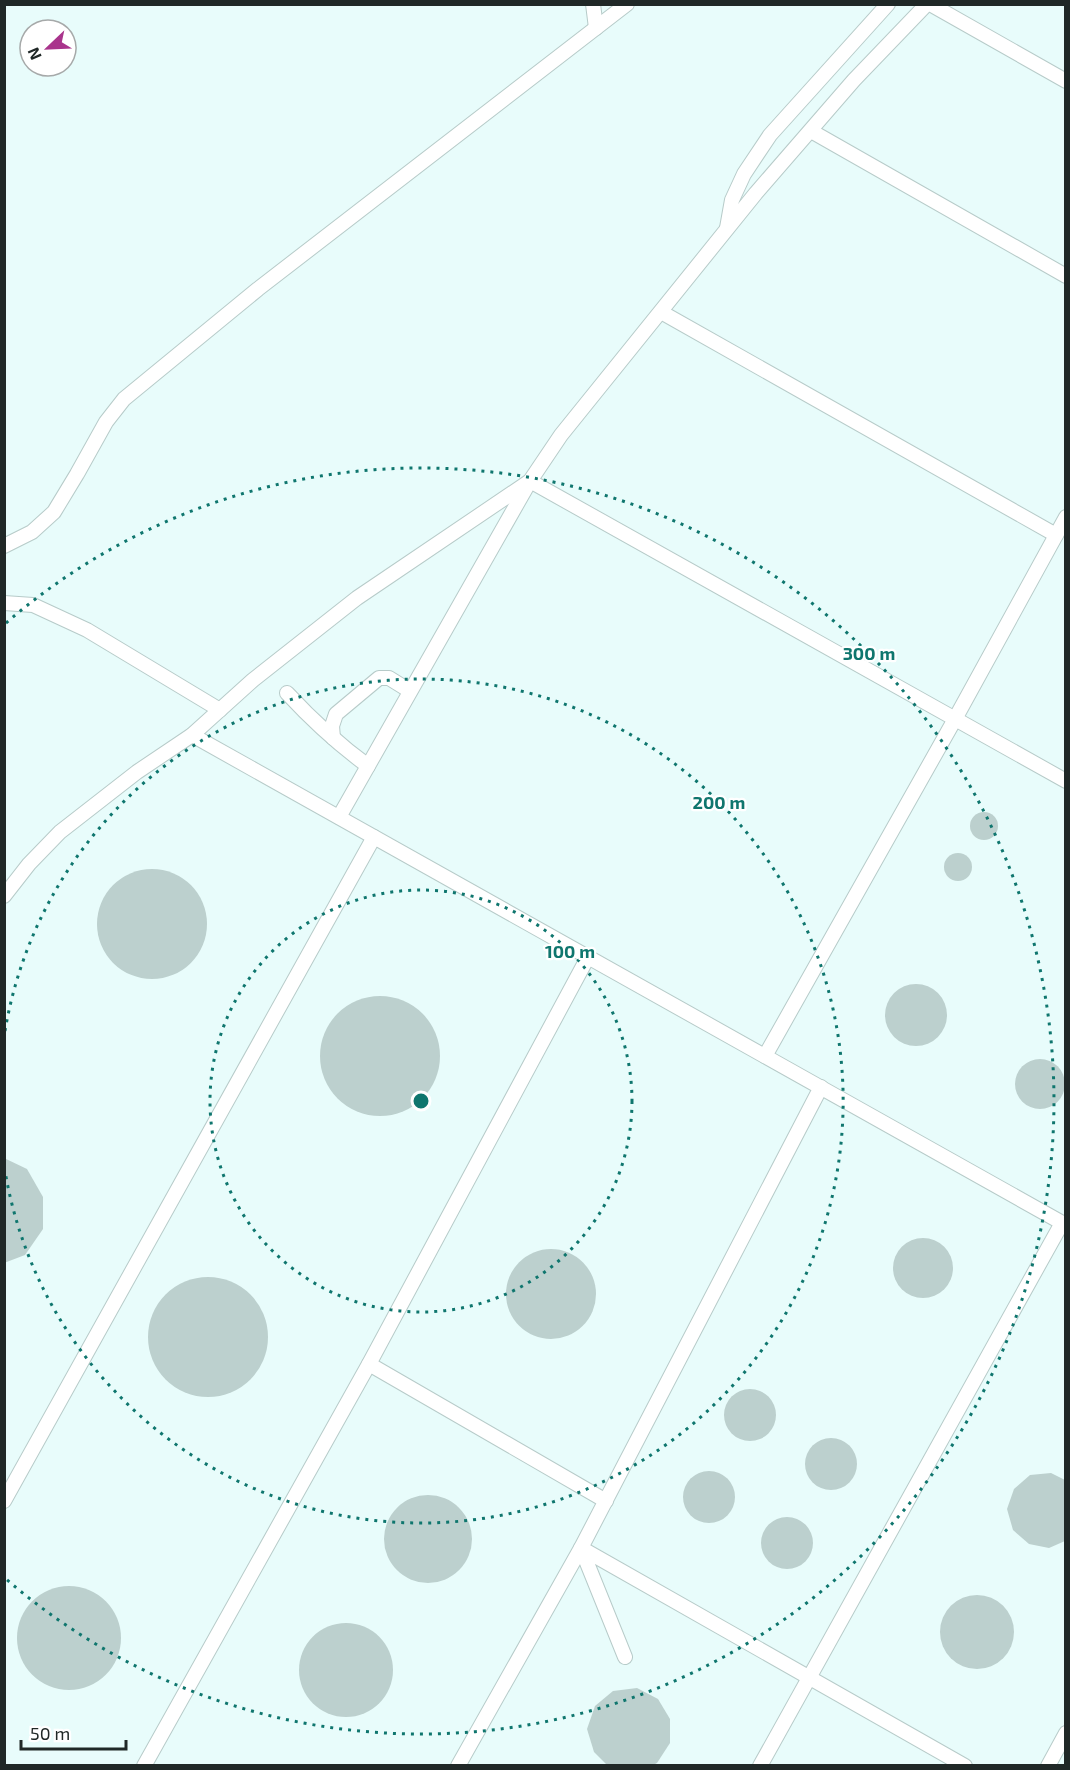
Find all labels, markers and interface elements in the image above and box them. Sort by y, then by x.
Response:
north arrow [18,18,78,78]
text: N [23,45,45,63]
text: 300 m [843,642,895,664]
text: 200 m [693,791,745,813]
text: 100 m [545,940,595,962]
centre of rings [411,1091,431,1111]
scale bar [21,1713,126,1751]
text: 50 m [30,1722,70,1744]

